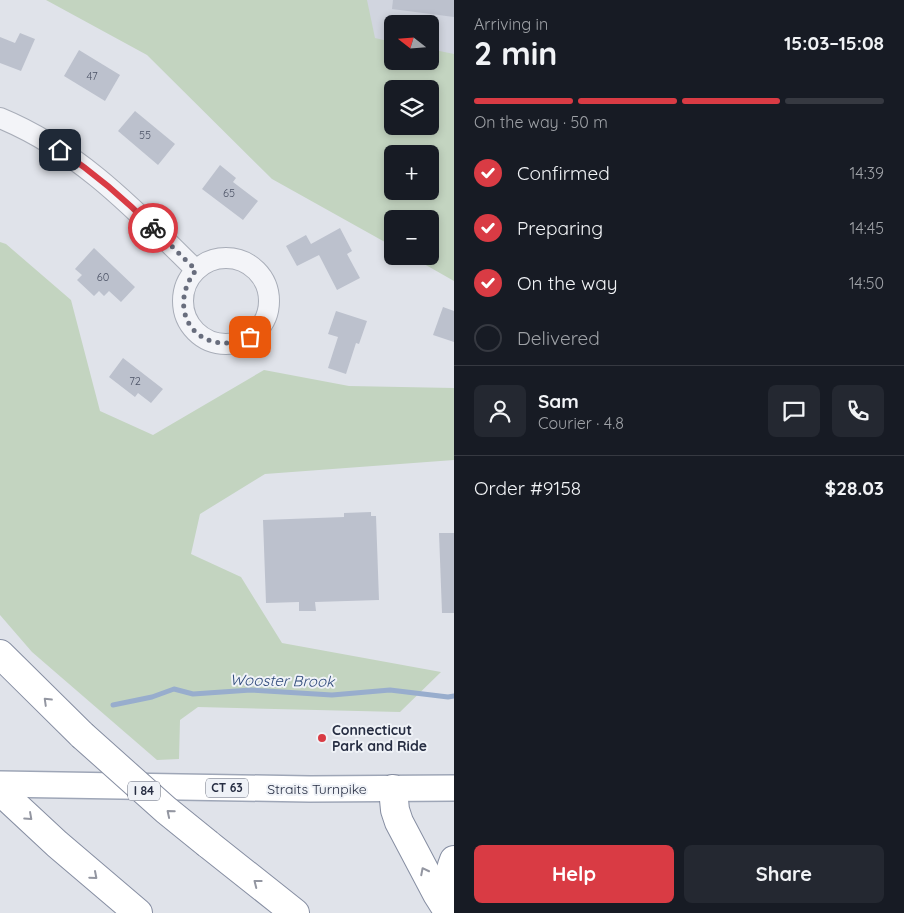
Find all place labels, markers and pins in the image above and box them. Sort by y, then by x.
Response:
pin [39,129,81,171]
pin [229,316,271,358]
place label: Connecticut Park and Ride [332,721,427,755]
marker: Connecticut Park and Ride [316,732,328,744]

